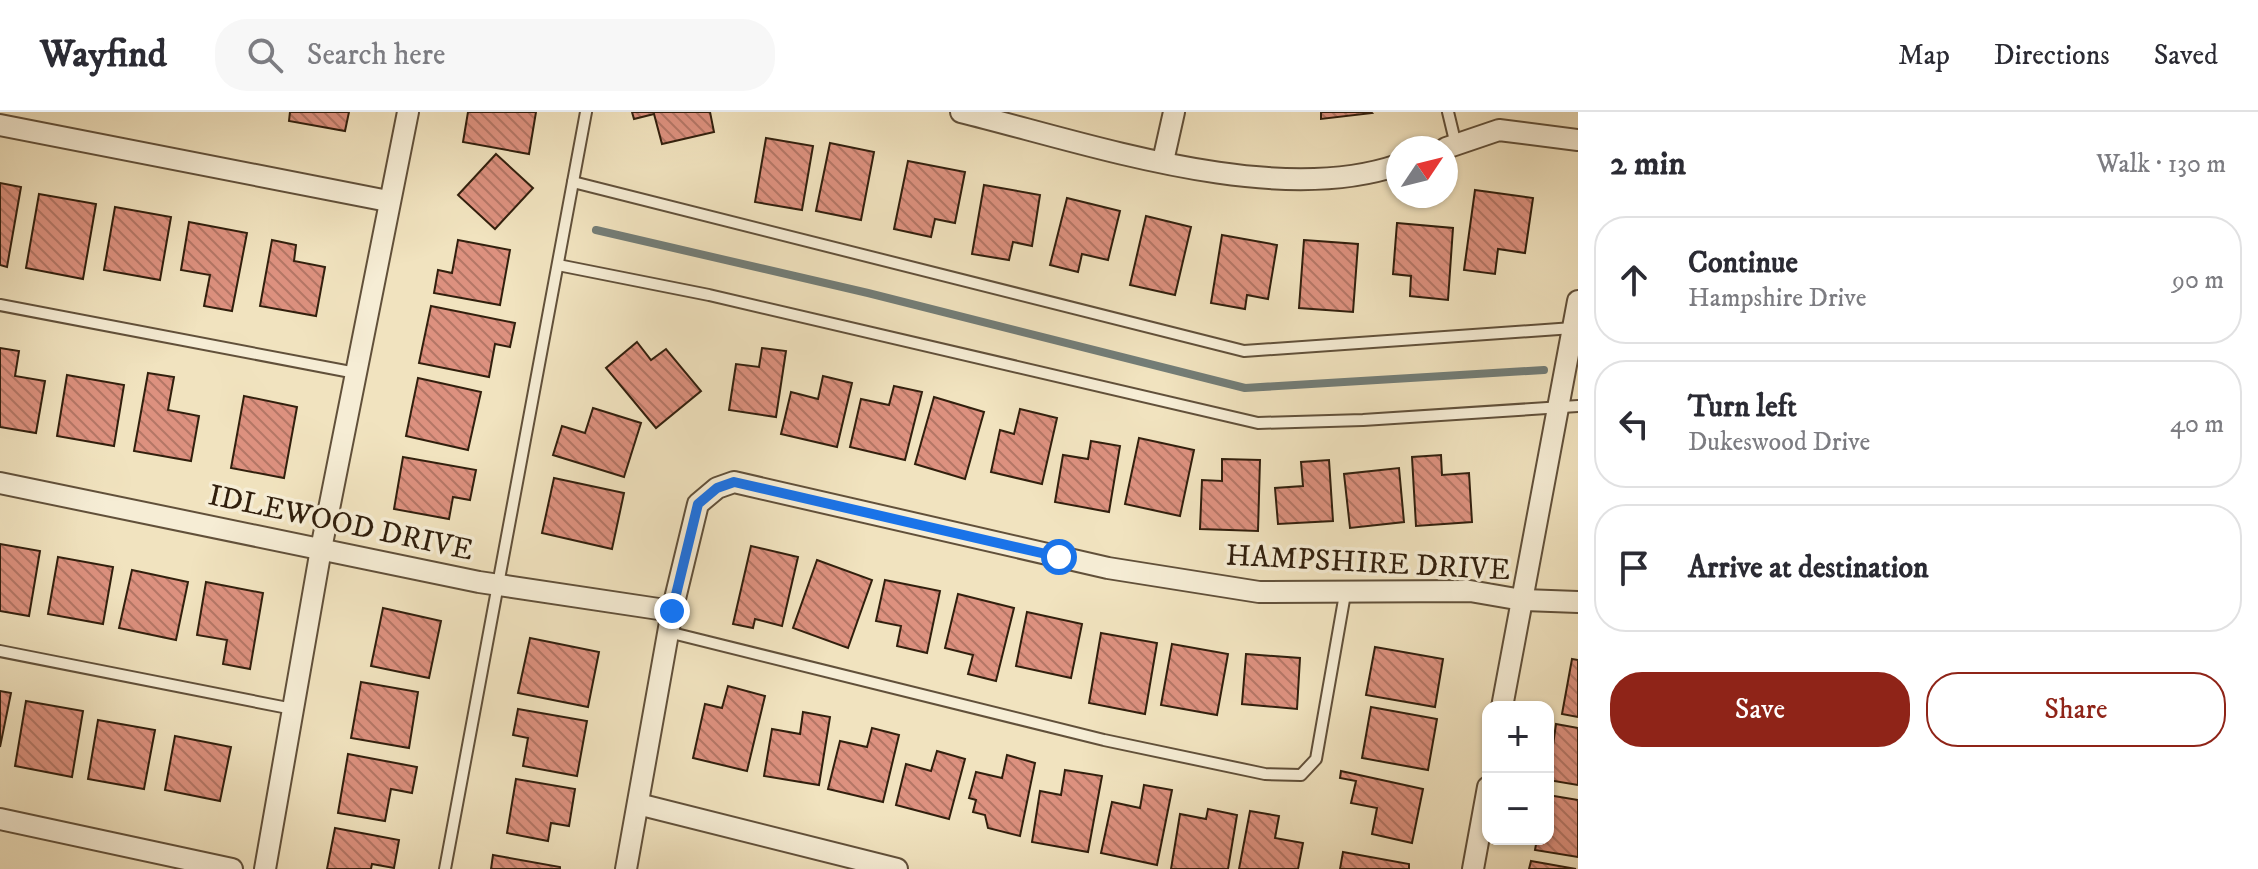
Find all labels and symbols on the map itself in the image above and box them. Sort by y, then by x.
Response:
north arrow [1386,136,1458,208]
street label: IDLEWOOD DRIVE [205,477,477,570]
street label: HAMPSHIRE DRIVE [1225,538,1511,589]
route start [1041,539,1077,575]
route end [654,593,690,629]

